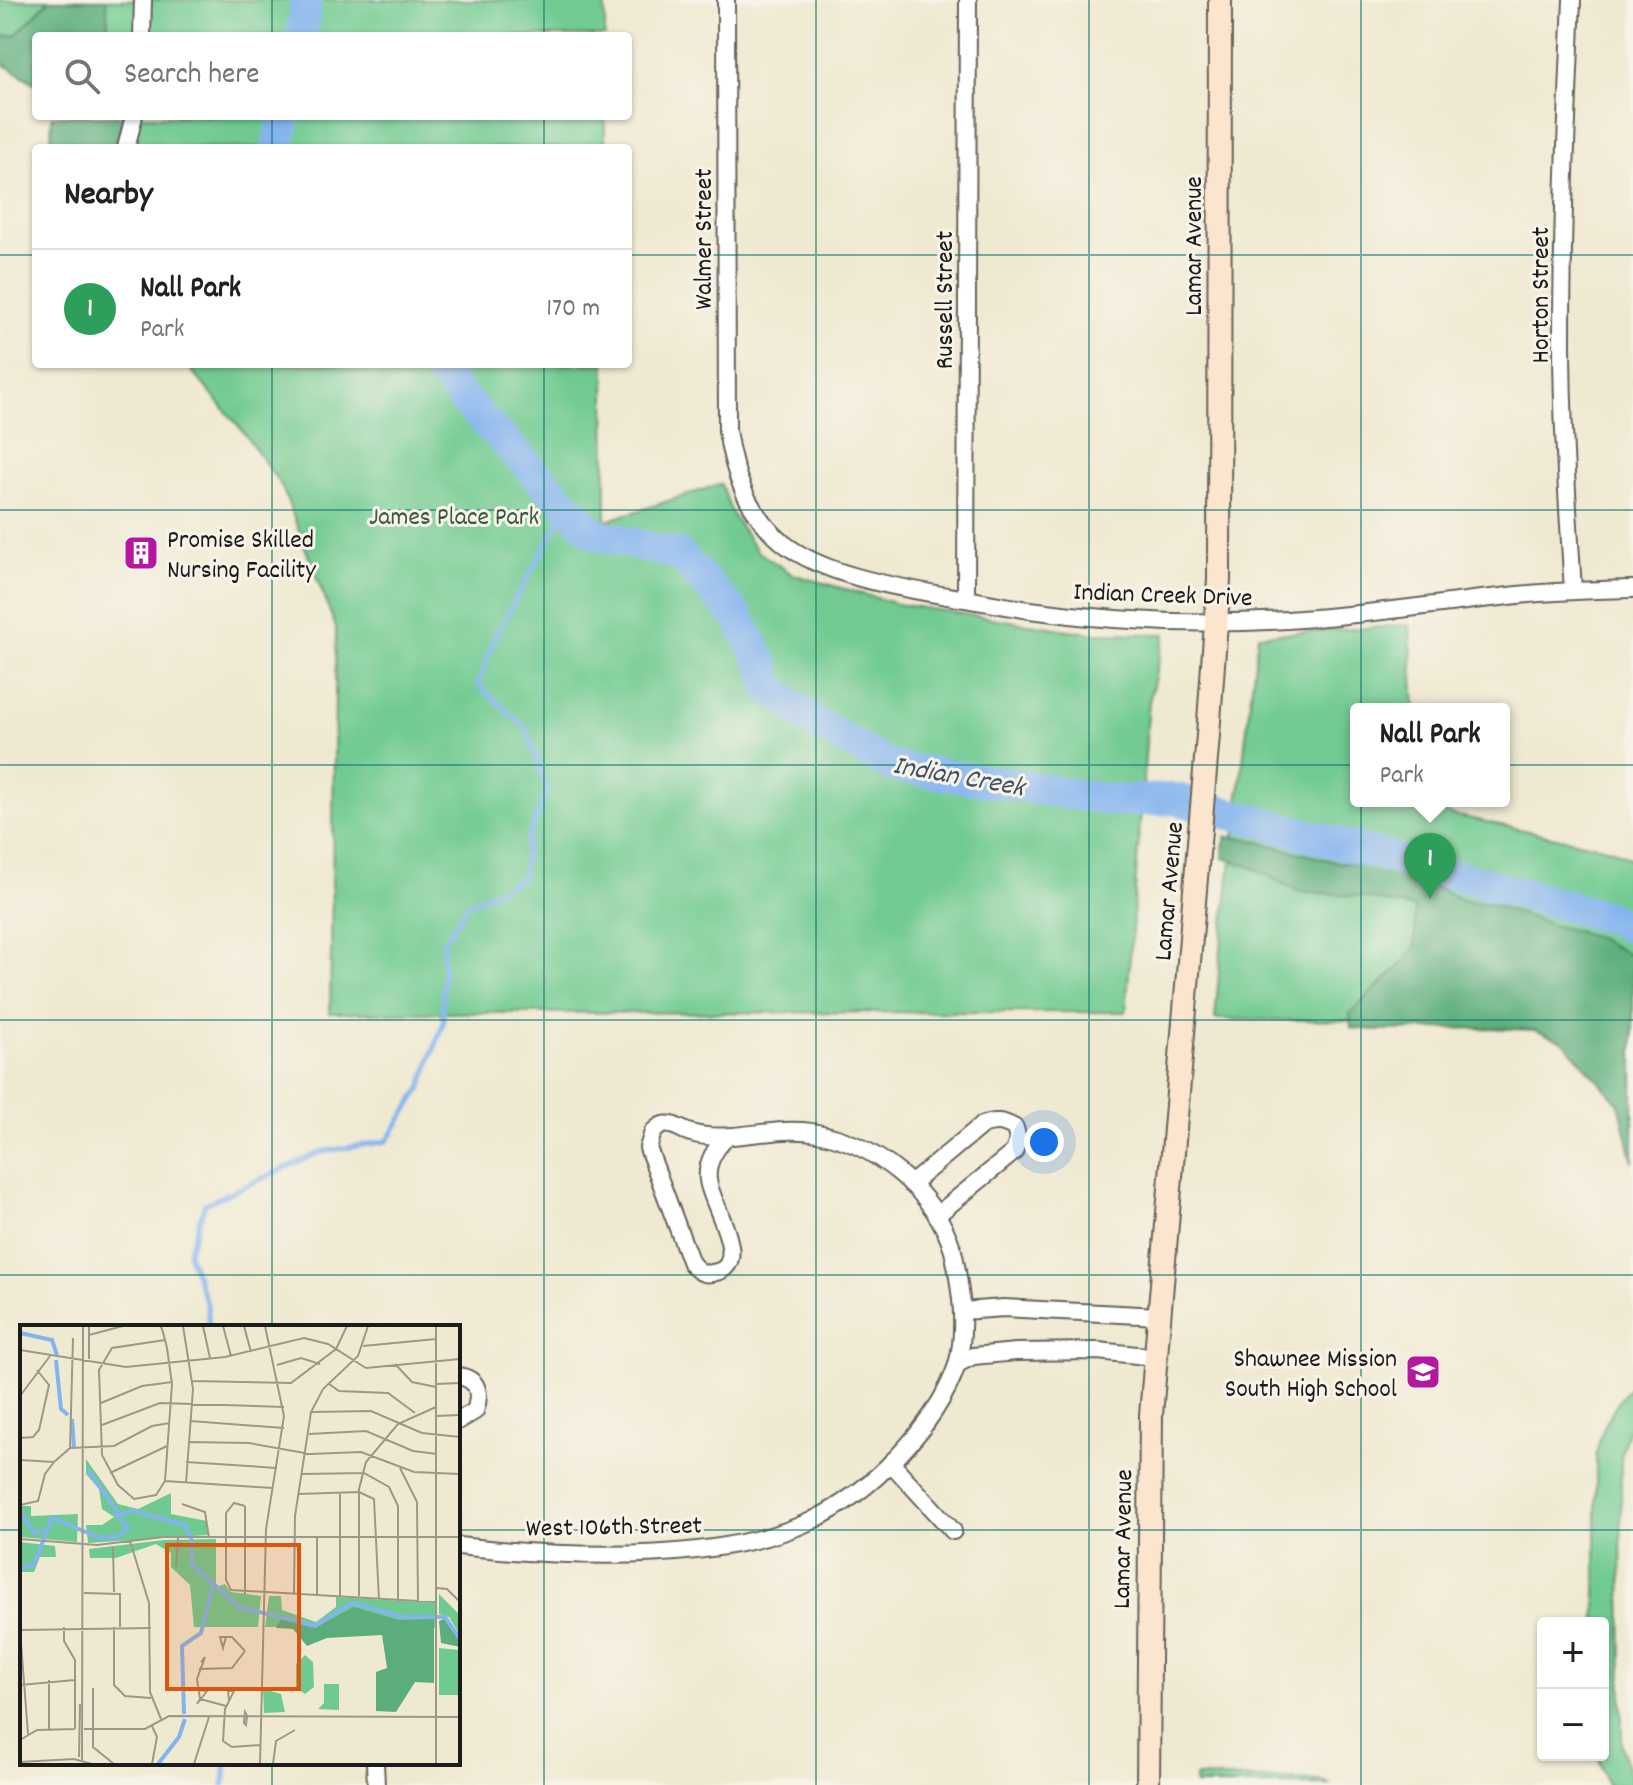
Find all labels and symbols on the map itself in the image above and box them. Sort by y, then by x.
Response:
street label: Walmer Street [687,168,724,310]
street label: Lamar Avenue [1177,176,1214,316]
street label: Horton Street [1524,226,1561,363]
street label: Russell Street [928,230,965,369]
park label: James Place Park [369,500,539,537]
place label: Promise Skilled Nursing Facility [167,523,316,590]
building icon: Promise Skilled Nursing Facility [122,534,160,572]
street label: Indian Creek Drive [1073,575,1253,618]
water label: Indian Creek [889,748,1029,811]
street label: Lamar Avenue [1146,820,1195,962]
pin: 1 [1404,833,1456,899]
your location [1024,1122,1064,1162]
inset map [20,1325,460,1765]
place label: Shawnee Mission South High School [1225,1342,1397,1409]
school or university icon: Shawnee Mission South High School [1404,1353,1442,1391]
street label: Lamar Avenue [1105,1469,1144,1609]
street label: West 106th Street [526,1508,703,1549]

